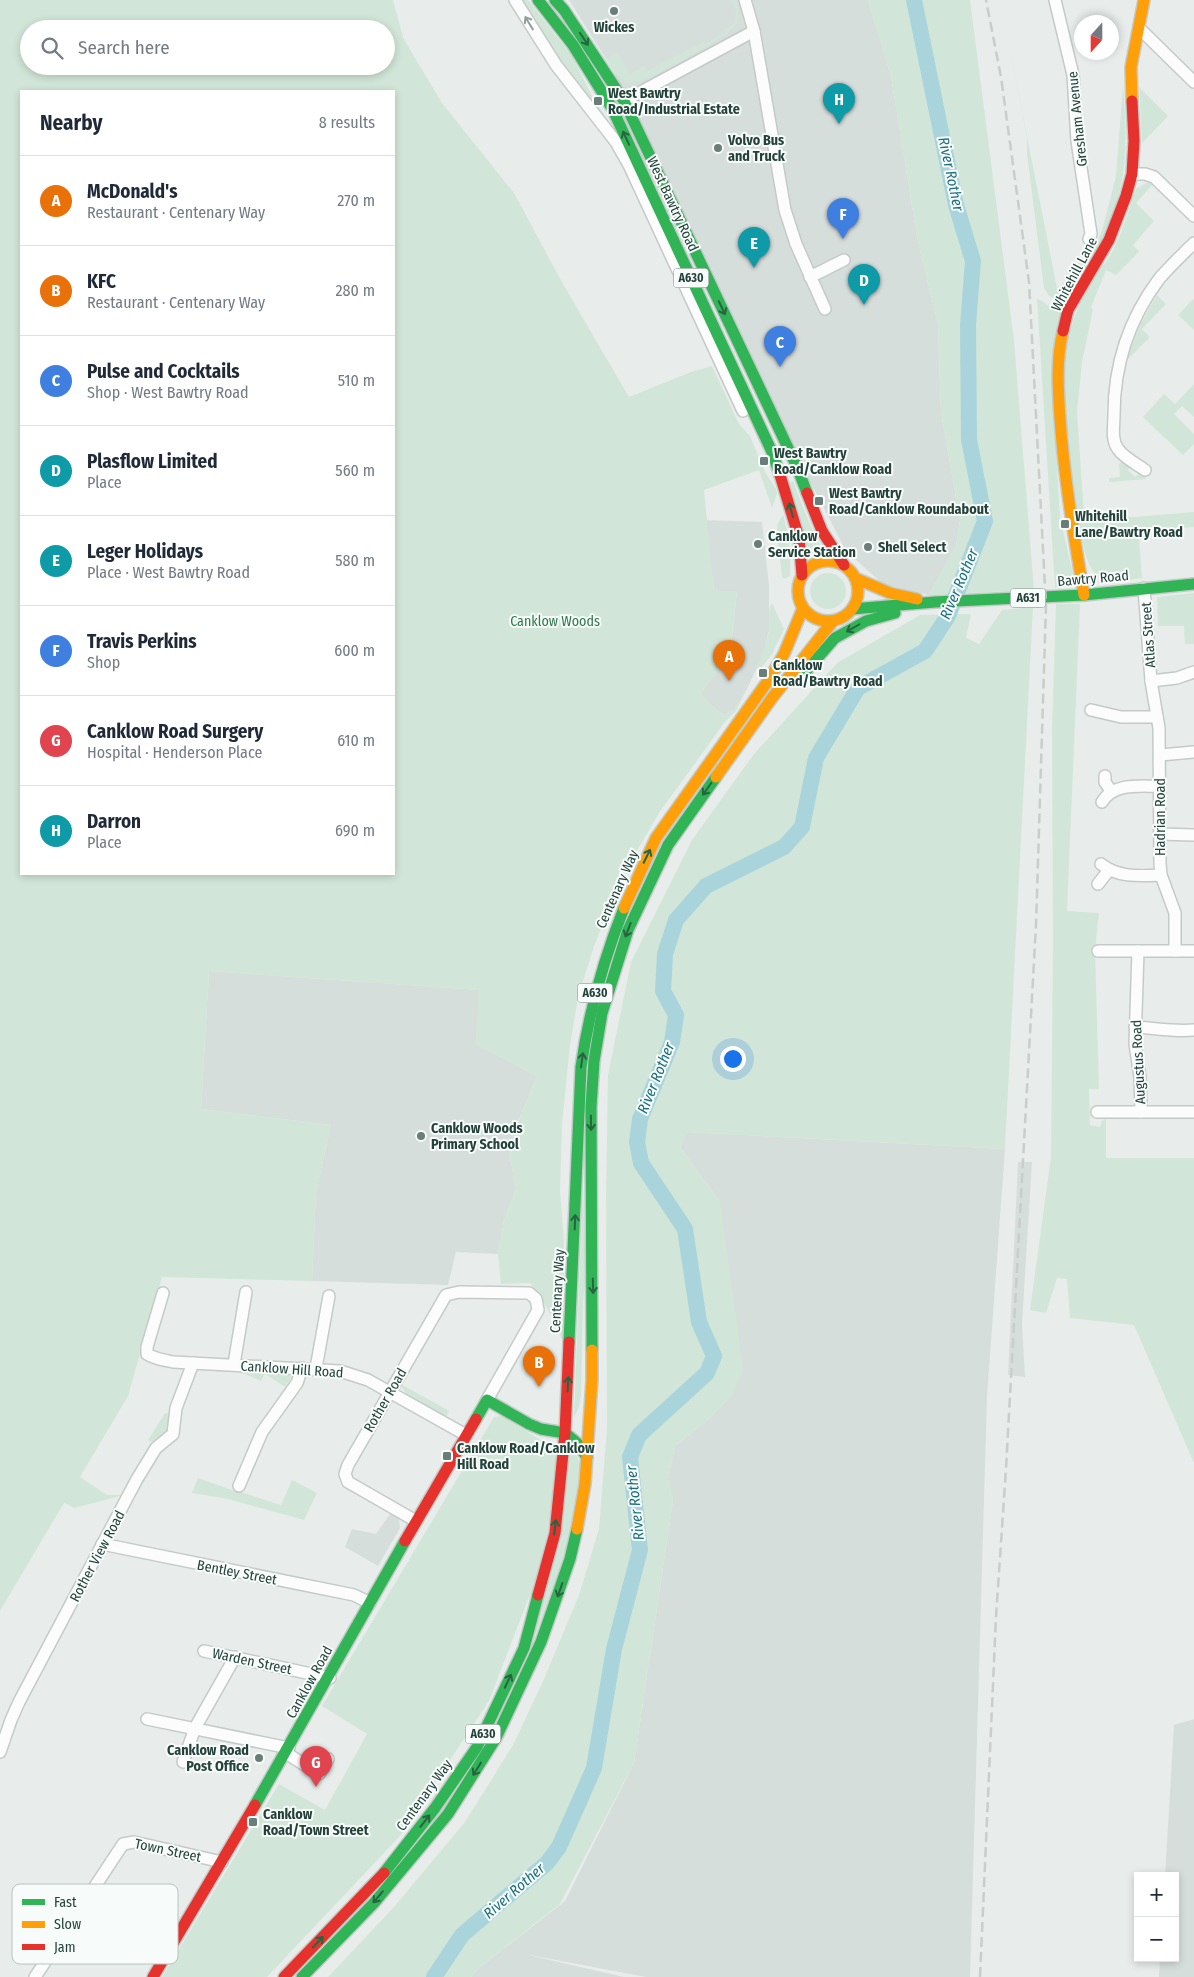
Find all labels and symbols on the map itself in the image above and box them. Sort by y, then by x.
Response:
marker: Wickes [608,5,620,17]
north arrow [1074,15,1119,60]
one-way arrow [524,17,534,31]
place label: Wickes [594,19,634,36]
one-way arrow [579,32,589,46]
street label: Gresham Avenue [1064,70,1091,167]
pin: H [823,83,855,124]
place label: West Bawtry Road/Industrial Estate [608,85,740,118]
marker: West Bawtry Road/Industrial Estate [592,95,604,107]
one-way arrow [621,131,630,146]
place label: Volvo Bus and Truck [727,132,786,165]
water label: River Rother [934,135,968,213]
marker: Volvo Bus and Truck [712,142,724,154]
street label: West Bawtry Road [643,154,702,254]
pin: F [827,198,859,239]
pin: E [738,227,770,268]
street label: Whitehill Lane [1048,234,1101,314]
pin: D [848,264,880,305]
road number: A630 [674,268,708,288]
one-way arrow [718,300,727,315]
pin: C [764,326,796,367]
place label: West Bawtry Road/Canklow Road [774,445,892,478]
marker: West Bawtry Road/Canklow Road [758,455,770,467]
place label: West Bawtry Road/Canklow Roundabout [829,485,990,518]
marker: West Bawtry Road/Canklow Roundabout [813,495,825,507]
one-way arrow [786,502,795,518]
place label: Whitehill Lane/Bawtry Road [1075,508,1183,541]
marker: Whitehill Lane/Bawtry Road [1059,518,1071,530]
place label: Canklow Service Station [768,528,856,561]
marker: Canklow Service Station [752,538,764,550]
place label: Shell Select [878,539,948,556]
marker: Shell Select [862,541,874,553]
water label: River Rother [936,545,982,622]
street label: Bawtry Road [1057,567,1129,590]
road number: A631 [1010,588,1046,608]
street label: Atlas Street [1138,601,1159,668]
park label: Canklow Woods [510,613,600,630]
one-way arrow [846,624,860,634]
pin: A [713,640,745,681]
place label: Canklow Road/Bawtry Road [773,657,883,690]
marker: Canklow Road/Bawtry Road [757,667,769,679]
street label: Hadrian Road [1152,778,1169,856]
one-way arrow [702,782,712,796]
street label: Centenary Way [593,847,643,931]
one-way arrow [643,849,653,864]
one-way arrow [623,922,632,937]
road number: A630 [578,984,612,1002]
street label: Augustus Road [1128,1019,1149,1105]
water label: River Rother [634,1039,679,1116]
your location [720,1046,746,1072]
one-way arrow [578,1052,588,1068]
one-way arrow [586,1114,596,1131]
place label: Canklow Woods Primary School [431,1120,523,1153]
marker: Canklow Woods Primary School [415,1130,427,1142]
one-way arrow [570,1214,580,1230]
street label: Centenary Way [547,1248,568,1333]
one-way arrow [588,1277,598,1293]
pin: B [523,1346,555,1387]
street label: Canklow Hill Road [240,1357,344,1382]
street label: Rother Road [360,1365,411,1435]
one-way arrow [563,1377,572,1393]
place label: Canklow Road/Canklow Hill Road [457,1440,595,1473]
marker: Canklow Road/Canklow Hill Road [441,1450,453,1462]
water label: River Rother [622,1464,648,1541]
street label: Rother View Road [66,1508,129,1605]
one-way arrow [551,1519,561,1535]
street label: Bentley Street [196,1556,279,1589]
one-way arrow [555,1582,564,1597]
street label: Canklow Road [283,1643,336,1721]
street label: Warden Street [211,1645,294,1678]
one-way arrow [503,1674,513,1689]
road number: A630 [466,1725,500,1744]
place label: Canklow Road Post Office [167,1742,249,1775]
pin: G [300,1746,332,1787]
marker: Canklow Road Post Office [253,1752,265,1764]
street label: Centenary Way [393,1756,456,1834]
one-way arrow [472,1761,482,1775]
place label: Canklow Road/Town Street [263,1806,370,1839]
one-way arrow [420,1815,431,1828]
marker: Canklow Road/Town Street [247,1816,259,1828]
street label: Town Street [133,1835,203,1866]
water label: River Rother [480,1859,549,1922]
legend [12,1884,178,1964]
one-way arrow [373,1891,384,1904]
text: Fast [54,1894,77,1911]
text: Slow [54,1916,81,1933]
one-way arrow [312,1936,324,1948]
text: Jam [54,1939,75,1956]

